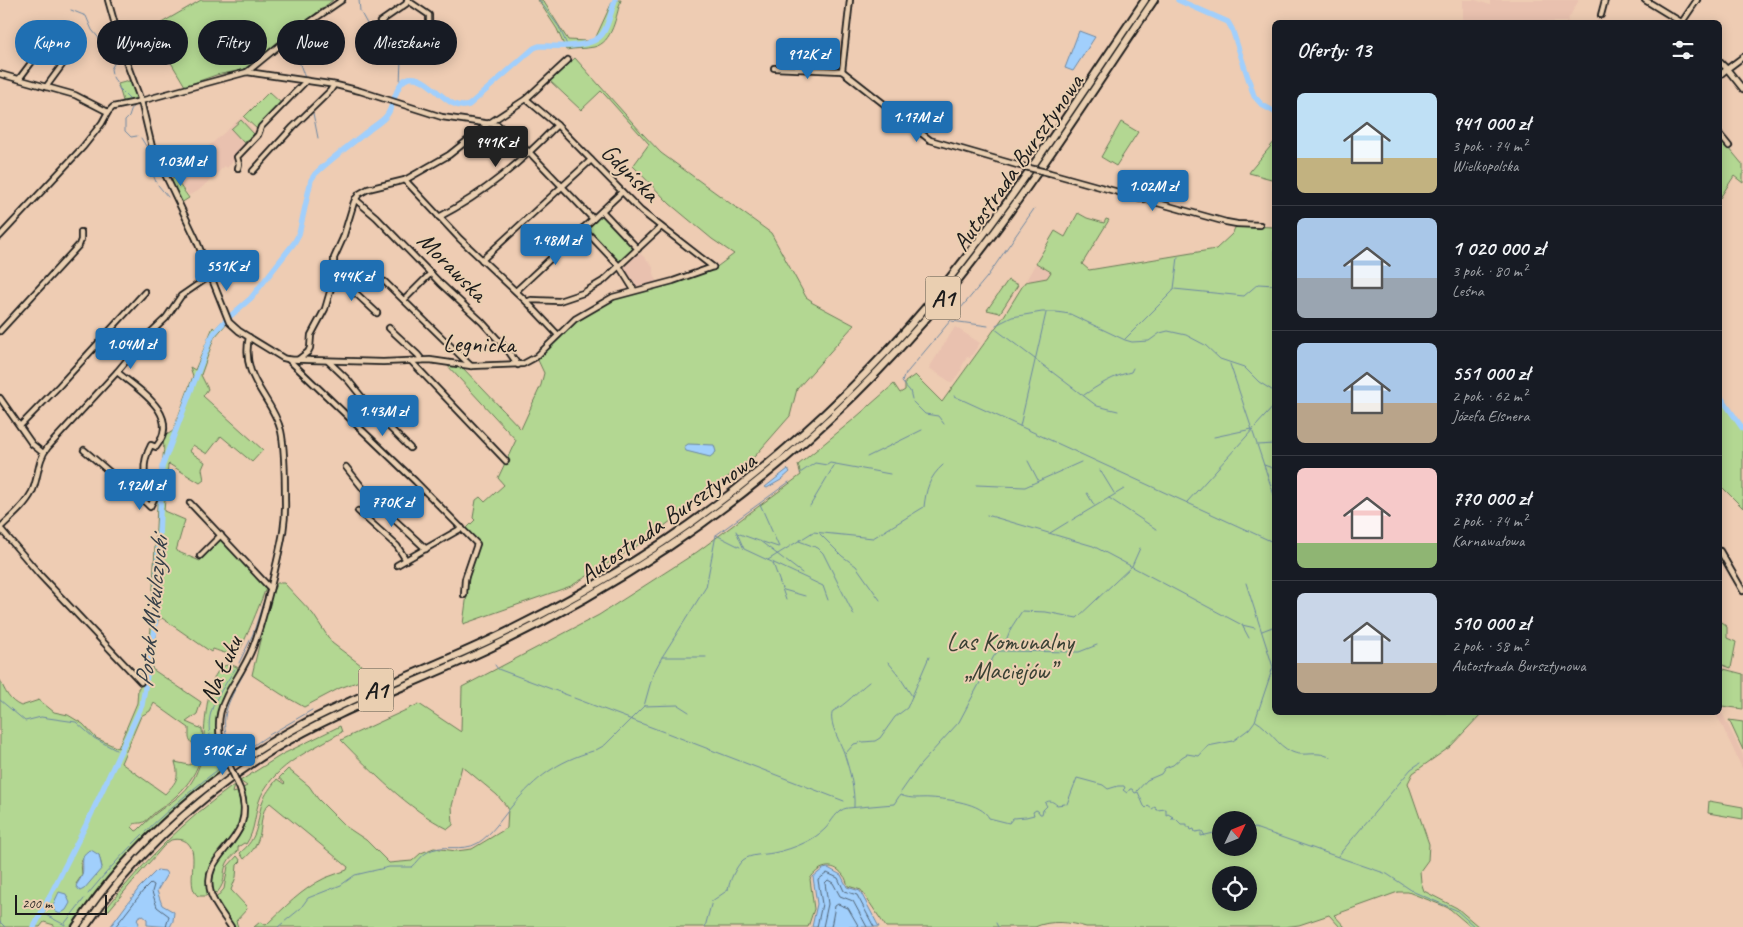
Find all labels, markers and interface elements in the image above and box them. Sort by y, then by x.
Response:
chip: Kupno [15,20,87,65]
chip: Wynajem [97,20,188,65]
chip: Filtry [198,20,267,65]
chip: Nowe [277,20,345,65]
chip: Mieszkanie [355,20,457,65]
icon: filters [1669,36,1697,64]
text: Oferty: 13 [1297,37,1371,63]
pin: 912K zł [762,38,854,80]
text: 912K zł [787,44,829,64]
street label: Autostrada Bursztynowa [945,66,1092,257]
pin: 1.17M zł [865,100,969,143]
text: 1.17M zł [893,107,941,127]
text: 941 000 zł [1452,110,1530,136]
icon: home [1337,113,1397,173]
pin: 941K zł [450,126,542,168]
text: 941K zł [475,132,517,152]
text: 3 pok. · 74 m² [1452,136,1527,156]
street label: Gdyńska [594,137,668,210]
pin: 1.03M zł [129,144,233,187]
text: 1.03M zł [157,151,205,171]
text: Wielkopolska [1452,156,1519,176]
pin: 1.02M zł [1101,170,1205,212]
text: 1.02M zł [1129,176,1177,196]
pin: 1.48M zł [504,224,608,266]
street label: Morawska [410,225,496,311]
text: 1.48M zł [532,230,580,250]
text: 1 020 000 zł [1452,235,1545,261]
icon: home [1337,238,1397,298]
pin: 551K zł [181,250,273,292]
text: 551K zł [206,256,248,276]
pin: 944K zł [306,260,398,302]
text: 3 pok. · 80 m² [1452,261,1527,281]
text: 944K zł [331,266,373,286]
road number: A1 [926,276,960,320]
text: Leśna [1452,281,1484,301]
street label: Legnicka [443,327,518,361]
pin: 1.04M zł [79,328,183,370]
text: 1.04M zł [107,334,155,354]
text: 551 000 zł [1452,360,1530,386]
icon: home [1337,363,1397,423]
text: 2 pok. · 62 m² [1452,386,1527,406]
pin: 1.43M zł [331,394,435,437]
text: 1.43M zł [359,401,407,421]
text: Józefa Elsnera [1452,406,1530,426]
street label: Autostrada Bursztynowa [573,444,764,591]
pin: 1.92M zł [88,468,192,511]
text: 1.92M zł [116,475,164,495]
text: 770 000 zł [1452,485,1530,511]
pin: 770K zł [346,486,438,528]
icon: home [1337,488,1397,548]
text: 770K zł [371,492,413,512]
text: 2 pok. · 74 m² [1452,511,1527,531]
water label: Potok Mikulczycki [127,529,176,689]
text: Karnawałowa [1452,531,1524,551]
text: 510 000 zł [1452,610,1530,636]
icon: home [1337,613,1397,673]
park label: Las Komunalny „Maciejów” [946,626,1076,687]
street label: Na Łuku [192,629,251,708]
text: 2 pok. · 58 m² [1452,636,1527,656]
text: Autostrada Bursztynowa [1452,656,1586,676]
road number: A1 [358,668,394,712]
pin: 510K zł [177,734,269,776]
text: 510K zł [202,740,244,760]
north arrow [1212,811,1258,856]
map controls [1212,811,1257,911]
button: locate [1212,866,1257,911]
scale bar [15,892,108,915]
text: 200 m [22,895,52,912]

